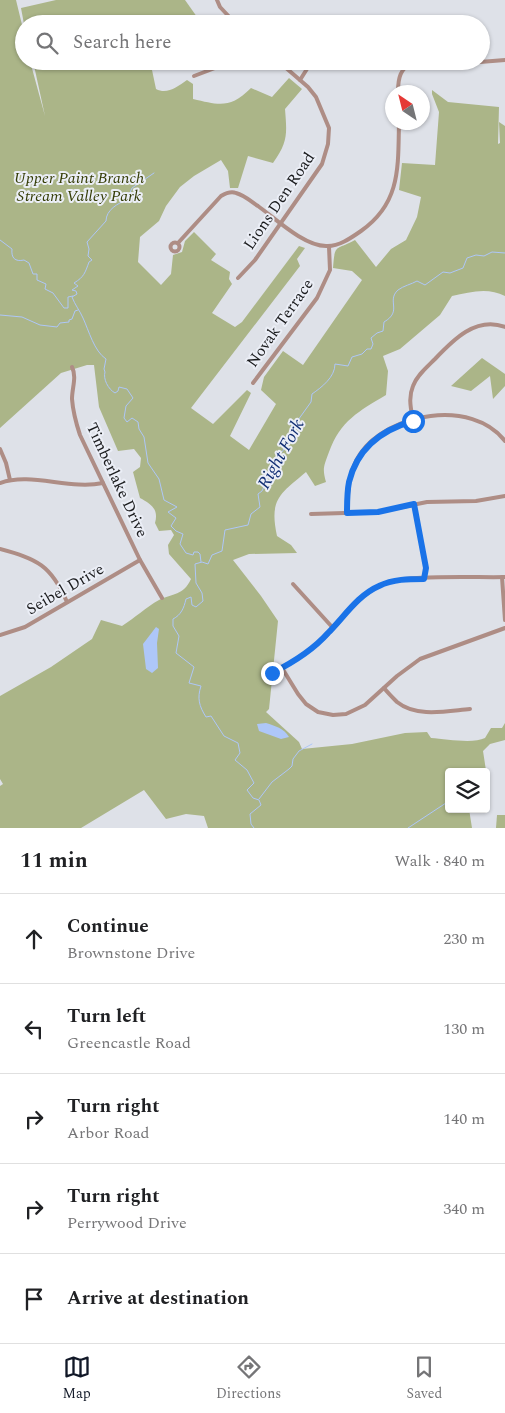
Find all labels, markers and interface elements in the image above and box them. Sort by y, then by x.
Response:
search box [15,15,490,70]
text: Search here [73,28,172,57]
icon: search [33,29,61,57]
north arrow [385,85,430,130]
street label: Lions Den Road [237,147,321,255]
park label: Upper Paint Branch Stream Valley Park [14,166,144,208]
street label: Novak Terrace [240,274,320,372]
route start [402,410,425,433]
water label: Right Fork [251,413,312,494]
street label: Timberlake Drive [80,419,154,541]
street label: Seibel Drive [22,557,108,621]
route end [261,662,284,685]
map controls [445,768,490,813]
button: layers [445,768,490,813]
text: 11 min [20,845,88,877]
text: Walk · 840 m [394,849,485,873]
text: Continue [67,912,149,941]
icon: ahead [20,925,48,953]
text: 230 m [443,927,485,951]
text: Brownstone Drive [67,941,195,965]
text: Turn left [67,1002,146,1031]
icon: left [20,1015,48,1043]
text: 130 m [443,1017,485,1041]
text: Greencastle Road [67,1031,191,1055]
text: Turn right [67,1092,160,1121]
icon: right [20,1105,48,1133]
text: 140 m [443,1107,485,1131]
text: Arbor Road [67,1121,149,1145]
text: Turn right [67,1182,160,1211]
icon: right [20,1195,48,1223]
text: 340 m [443,1197,485,1221]
text: Perrywood Drive [67,1211,187,1235]
text: Arrive at destination [67,1284,249,1313]
icon: arrive [20,1285,48,1313]
tab: Map [63,1353,91,1404]
tab: Directions [216,1353,281,1404]
tab: Saved [407,1353,442,1404]

